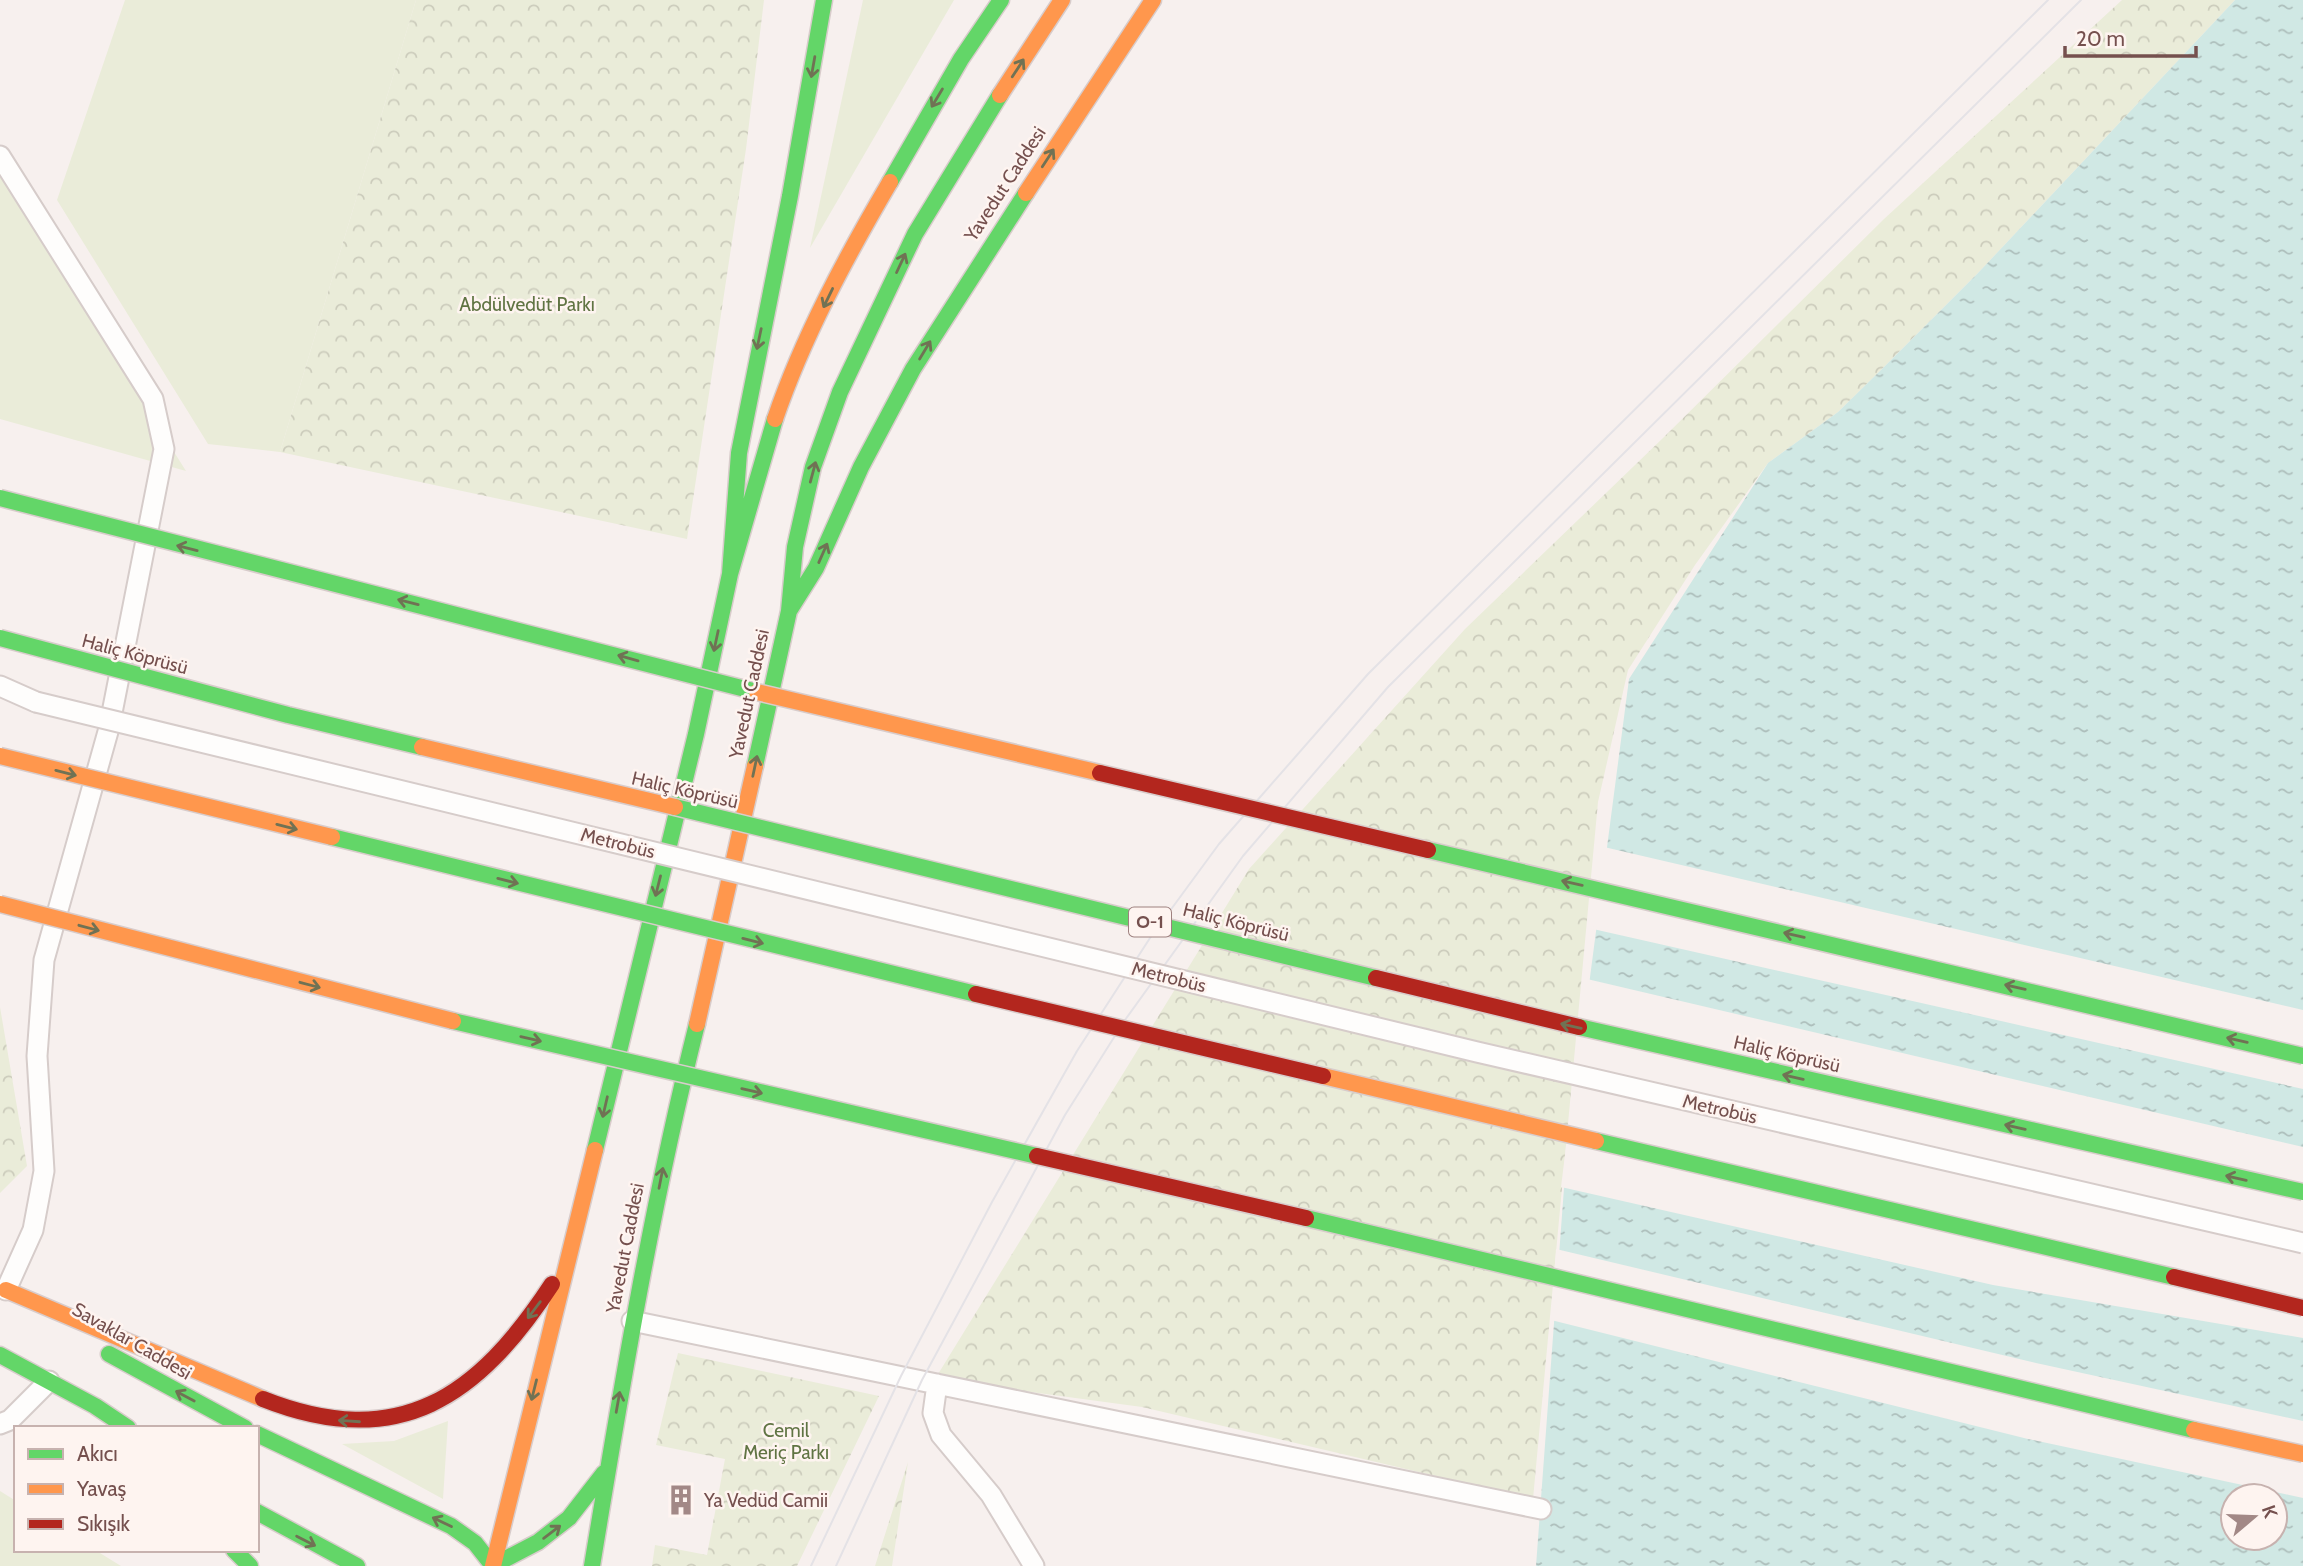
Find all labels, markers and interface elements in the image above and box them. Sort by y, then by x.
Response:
scale bar [2065,14,2196,58]
text: 20 m [2076,26,2125,51]
one-way arrow [806,55,819,78]
one-way arrow [1010,59,1025,78]
one-way arrow [930,88,944,108]
street label: Yavedut Caddesi [959,122,1051,246]
one-way arrow [1040,149,1055,168]
one-way arrow [895,253,908,274]
one-way arrow [821,287,835,308]
park label: Abdülvedüt Parkı [459,293,595,316]
one-way arrow [752,327,766,350]
one-way arrow [918,340,932,360]
one-way arrow [807,461,820,484]
one-way arrow [176,540,199,554]
one-way arrow [817,542,830,564]
one-way arrow [397,595,420,608]
street label: Yavedut Caddesi [724,627,774,762]
street label: Haliç Köprüsü [80,629,190,679]
one-way arrow [709,629,722,652]
one-way arrow [618,650,640,663]
one-way arrow [748,755,762,778]
one-way arrow [54,767,77,780]
street label: Haliç Köprüsü [629,767,741,813]
one-way arrow [275,821,298,834]
street label: Metrobüs [578,823,658,863]
one-way arrow [651,874,665,897]
one-way arrow [496,875,519,888]
one-way arrow [1561,876,1584,890]
street label: Haliç Köprüsü [1180,898,1292,946]
road number: O-1 [1129,908,1171,937]
one-way arrow [78,922,100,935]
one-way arrow [1783,928,1806,941]
one-way arrow [741,935,764,948]
street label: Metrobüs [1129,957,1209,997]
one-way arrow [298,979,321,992]
one-way arrow [2004,980,2027,993]
one-way arrow [1560,1019,1583,1032]
street label: Haliç Köprüsü [1731,1031,1843,1077]
one-way arrow [519,1033,542,1046]
one-way arrow [2226,1033,2249,1046]
one-way arrow [1782,1069,1805,1083]
one-way arrow [740,1085,763,1098]
street label: Metrobüs [1680,1089,1760,1129]
one-way arrow [598,1095,611,1118]
one-way arrow [2004,1120,2026,1133]
one-way arrow [654,1167,668,1190]
one-way arrow [2225,1170,2248,1184]
street label: Yavedut Caddesi [601,1181,649,1316]
street label: Savaklar Caddesi [68,1297,196,1385]
one-way arrow [527,1301,542,1319]
one-way arrow [527,1378,540,1400]
one-way arrow [175,1389,196,1402]
one-way arrow [612,1391,626,1414]
one-way arrow [337,1414,360,1427]
park label: Cemil Meriç Parkı [743,1419,829,1464]
legend [14,1426,259,1552]
text: Akıcı [77,1441,118,1466]
text: Yavaş [76,1476,126,1501]
north arrow [2219,1482,2289,1552]
building icon: Ya Vedüd Camii [664,1483,698,1517]
place label: Ya Vedüd Camii [703,1489,828,1512]
text: K [2257,1502,2282,1521]
text: Sıkışık [77,1511,131,1536]
one-way arrow [432,1515,453,1528]
one-way arrow [542,1524,560,1539]
one-way arrow [295,1534,316,1548]

